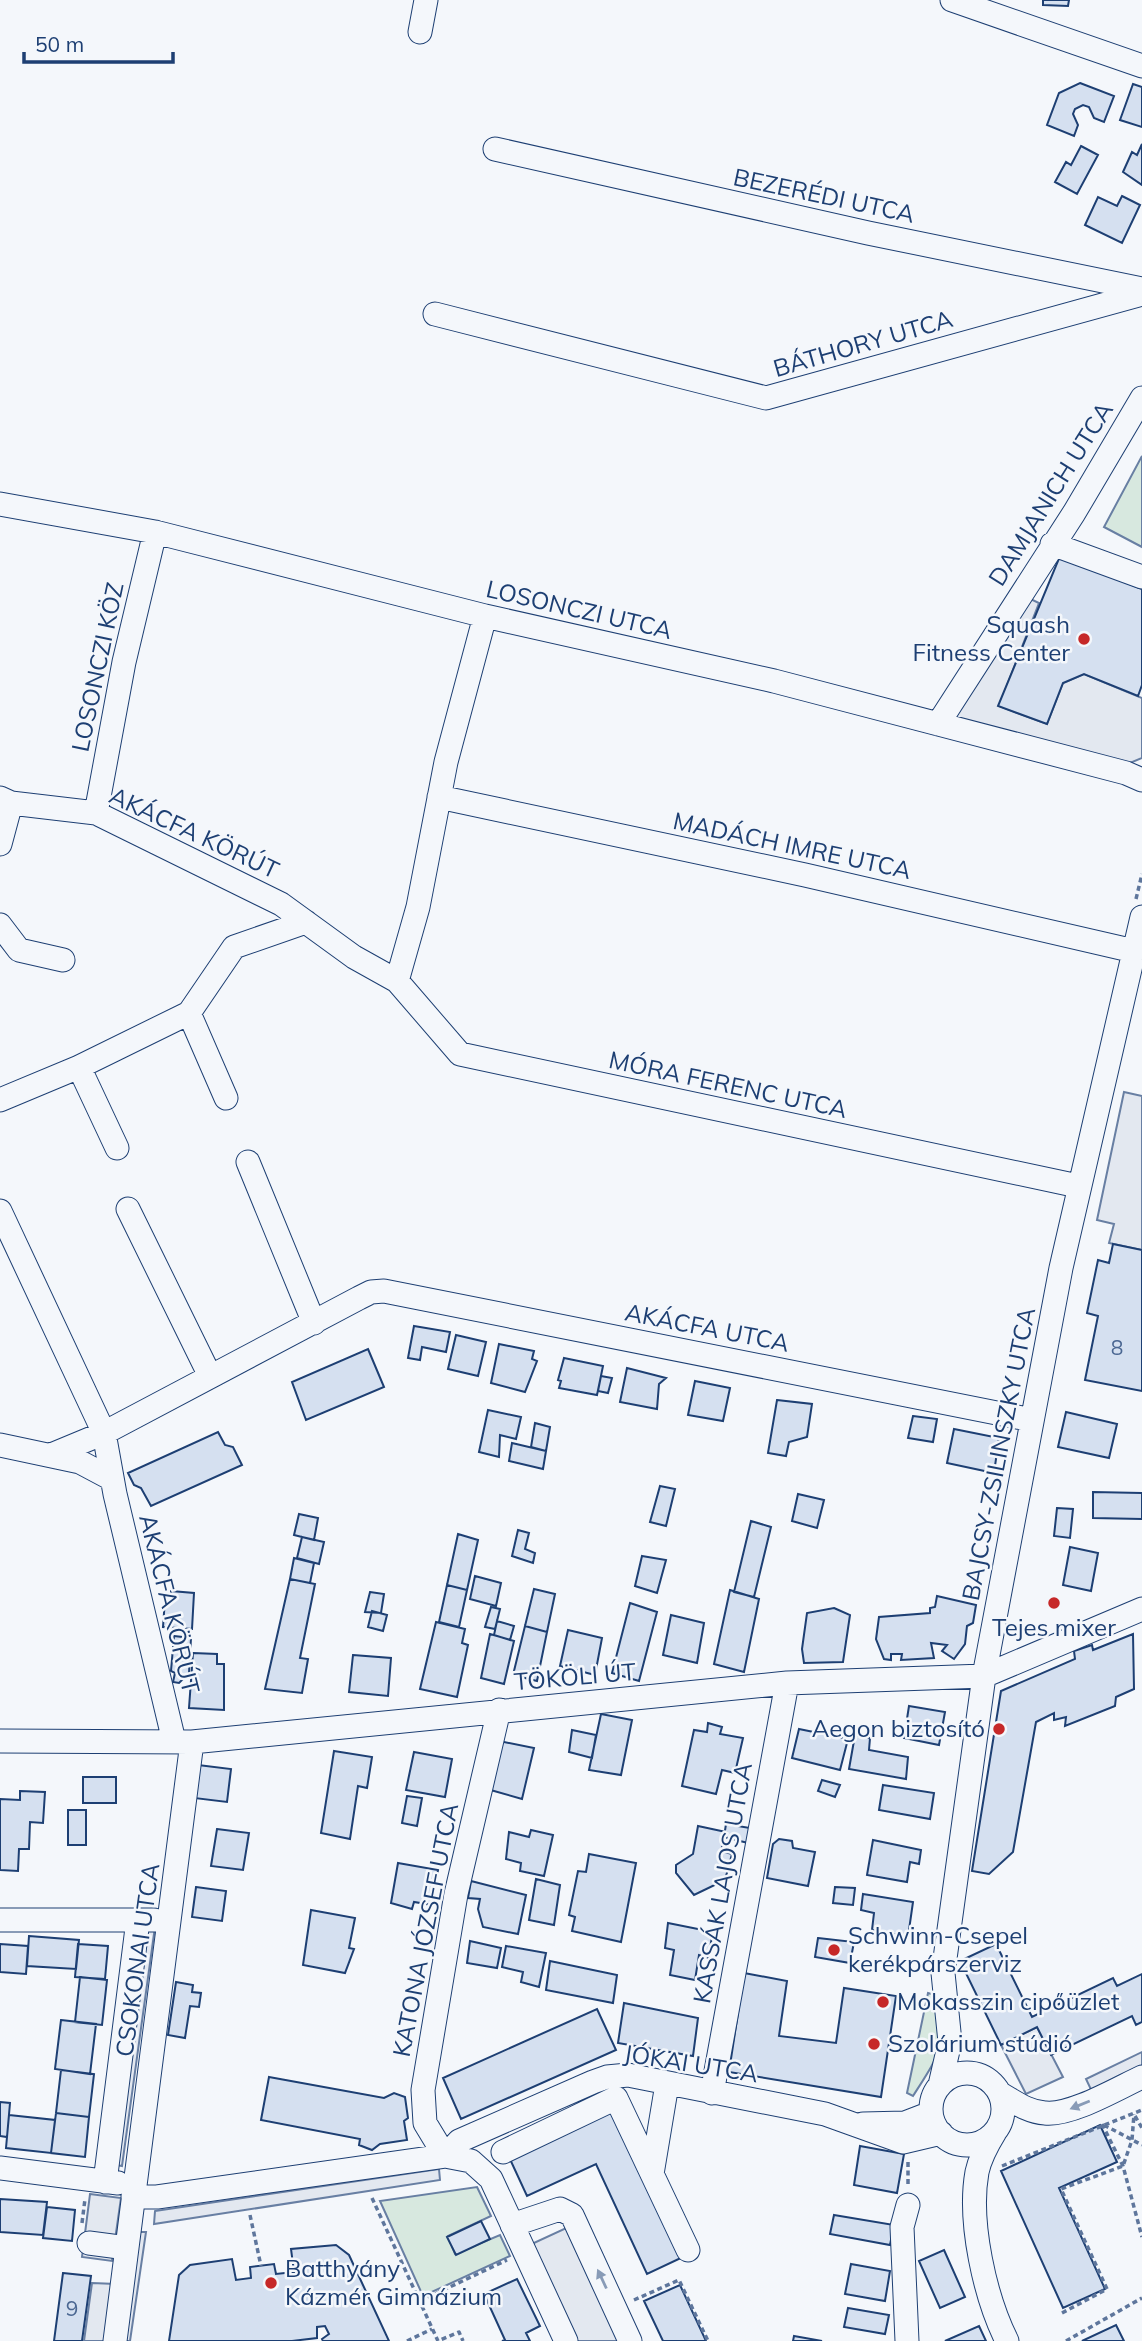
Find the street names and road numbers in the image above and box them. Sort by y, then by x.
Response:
street label: BEZERÉDI UTCA [731,161,918,229]
street label: BÁTHORY UTCA [770,303,956,383]
street label: DAMJANICH UTCA [981,396,1119,591]
street label: LOSONCZI UTCA [483,573,675,645]
street label: LOSONCZI KÖZ [64,579,130,754]
street label: AKÁCFA KÖRÚT [105,780,284,885]
street label: MADÁCH IMRE UTCA [670,805,914,885]
street label: MÓRA FERENC UTCA [606,1044,850,1124]
street label: AKÁCFA UTCA [623,1296,792,1358]
street label: BAJCSY-ZSILINSZKY UTCA [955,1304,1041,1603]
street label: AKÁCFA KÖRÚT [133,1511,207,1697]
street label: TÖKÖLI ÚT [513,1656,638,1696]
street label: KASSÁK LAJOS UTCA [686,1760,758,2006]
street label: KATONA JÓZSEF UTCA [386,1800,464,2059]
street label: CSOKONAI UTCA [109,1861,166,2059]
street label: JÓKAI UTCA [622,2038,761,2088]

